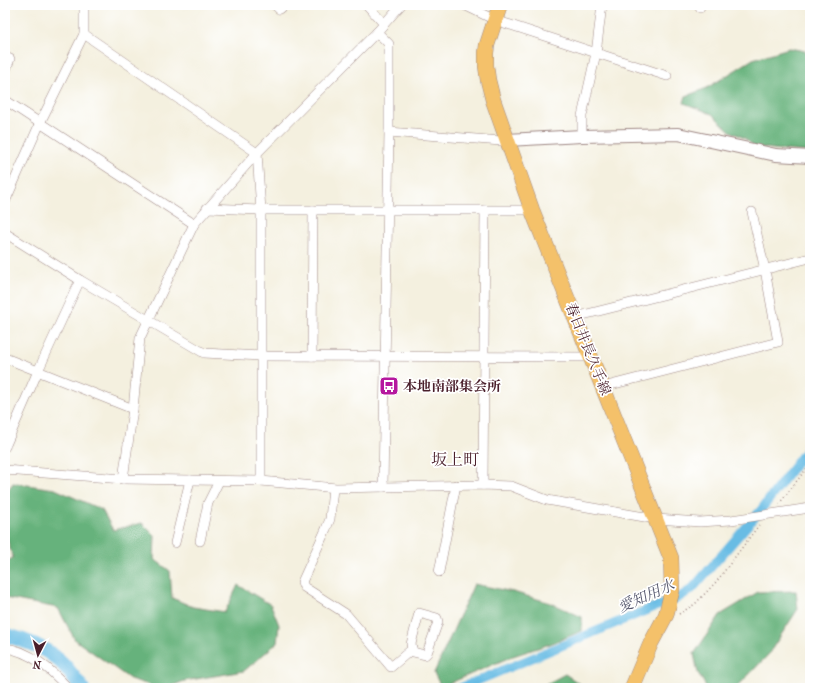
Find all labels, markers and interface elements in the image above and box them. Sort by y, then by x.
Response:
street label: 春日井長久手線 [562,300,614,398]
bus stop icon: 本地南部集会所 [378,375,400,397]
place label: 本地南部集会所 [403,378,501,395]
district label: 坂上町 [431,450,479,469]
water label: 愛知用水 [615,575,679,616]
north arrow [18,635,58,675]
text: N [32,657,42,671]

